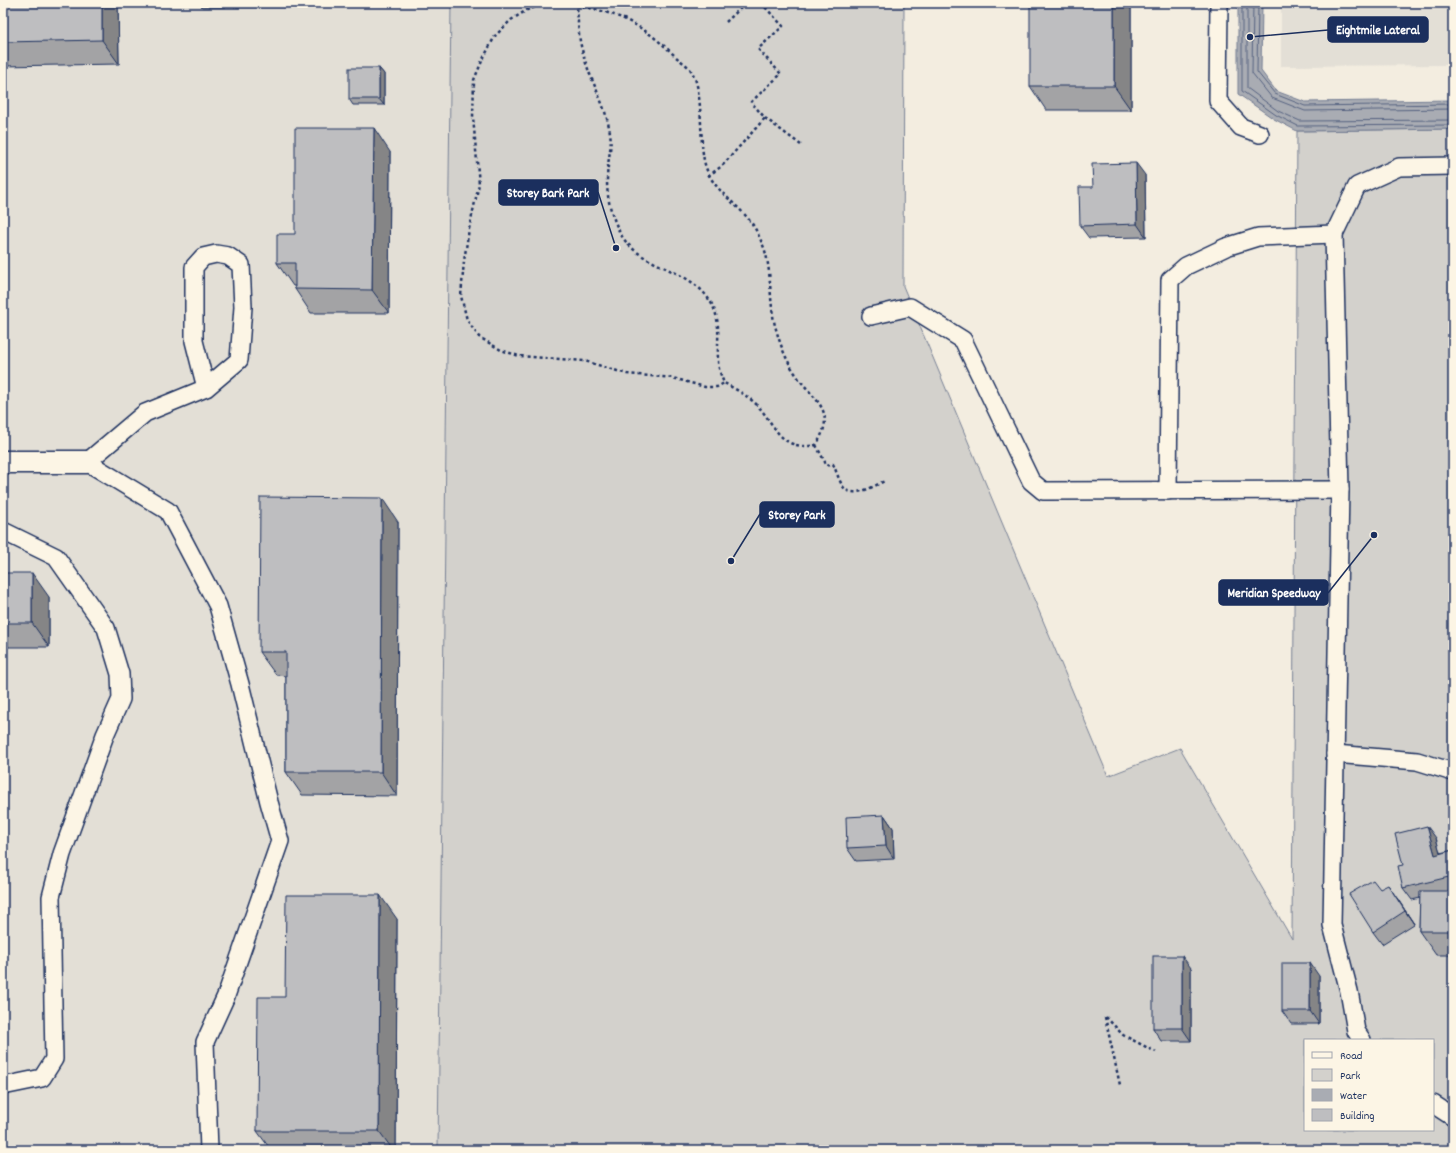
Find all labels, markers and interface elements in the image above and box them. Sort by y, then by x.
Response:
callout: Eightmile Lateral [1328,17,1428,42]
text: Eightmile Lateral [1336,22,1421,41]
callout: Storey Bark Park [499,180,598,205]
text: Storey Bark Park [507,185,590,204]
callout: Storey Park [760,502,834,527]
text: Storey Park [768,507,826,526]
callout: Meridian Speedway [1219,580,1328,605]
text: Meridian Speedway [1227,585,1321,604]
legend [1304,1039,1434,1131]
text: Road [1340,1048,1362,1065]
text: Park [1340,1068,1361,1085]
text: Water [1340,1088,1367,1105]
text: Building [1340,1108,1375,1125]

